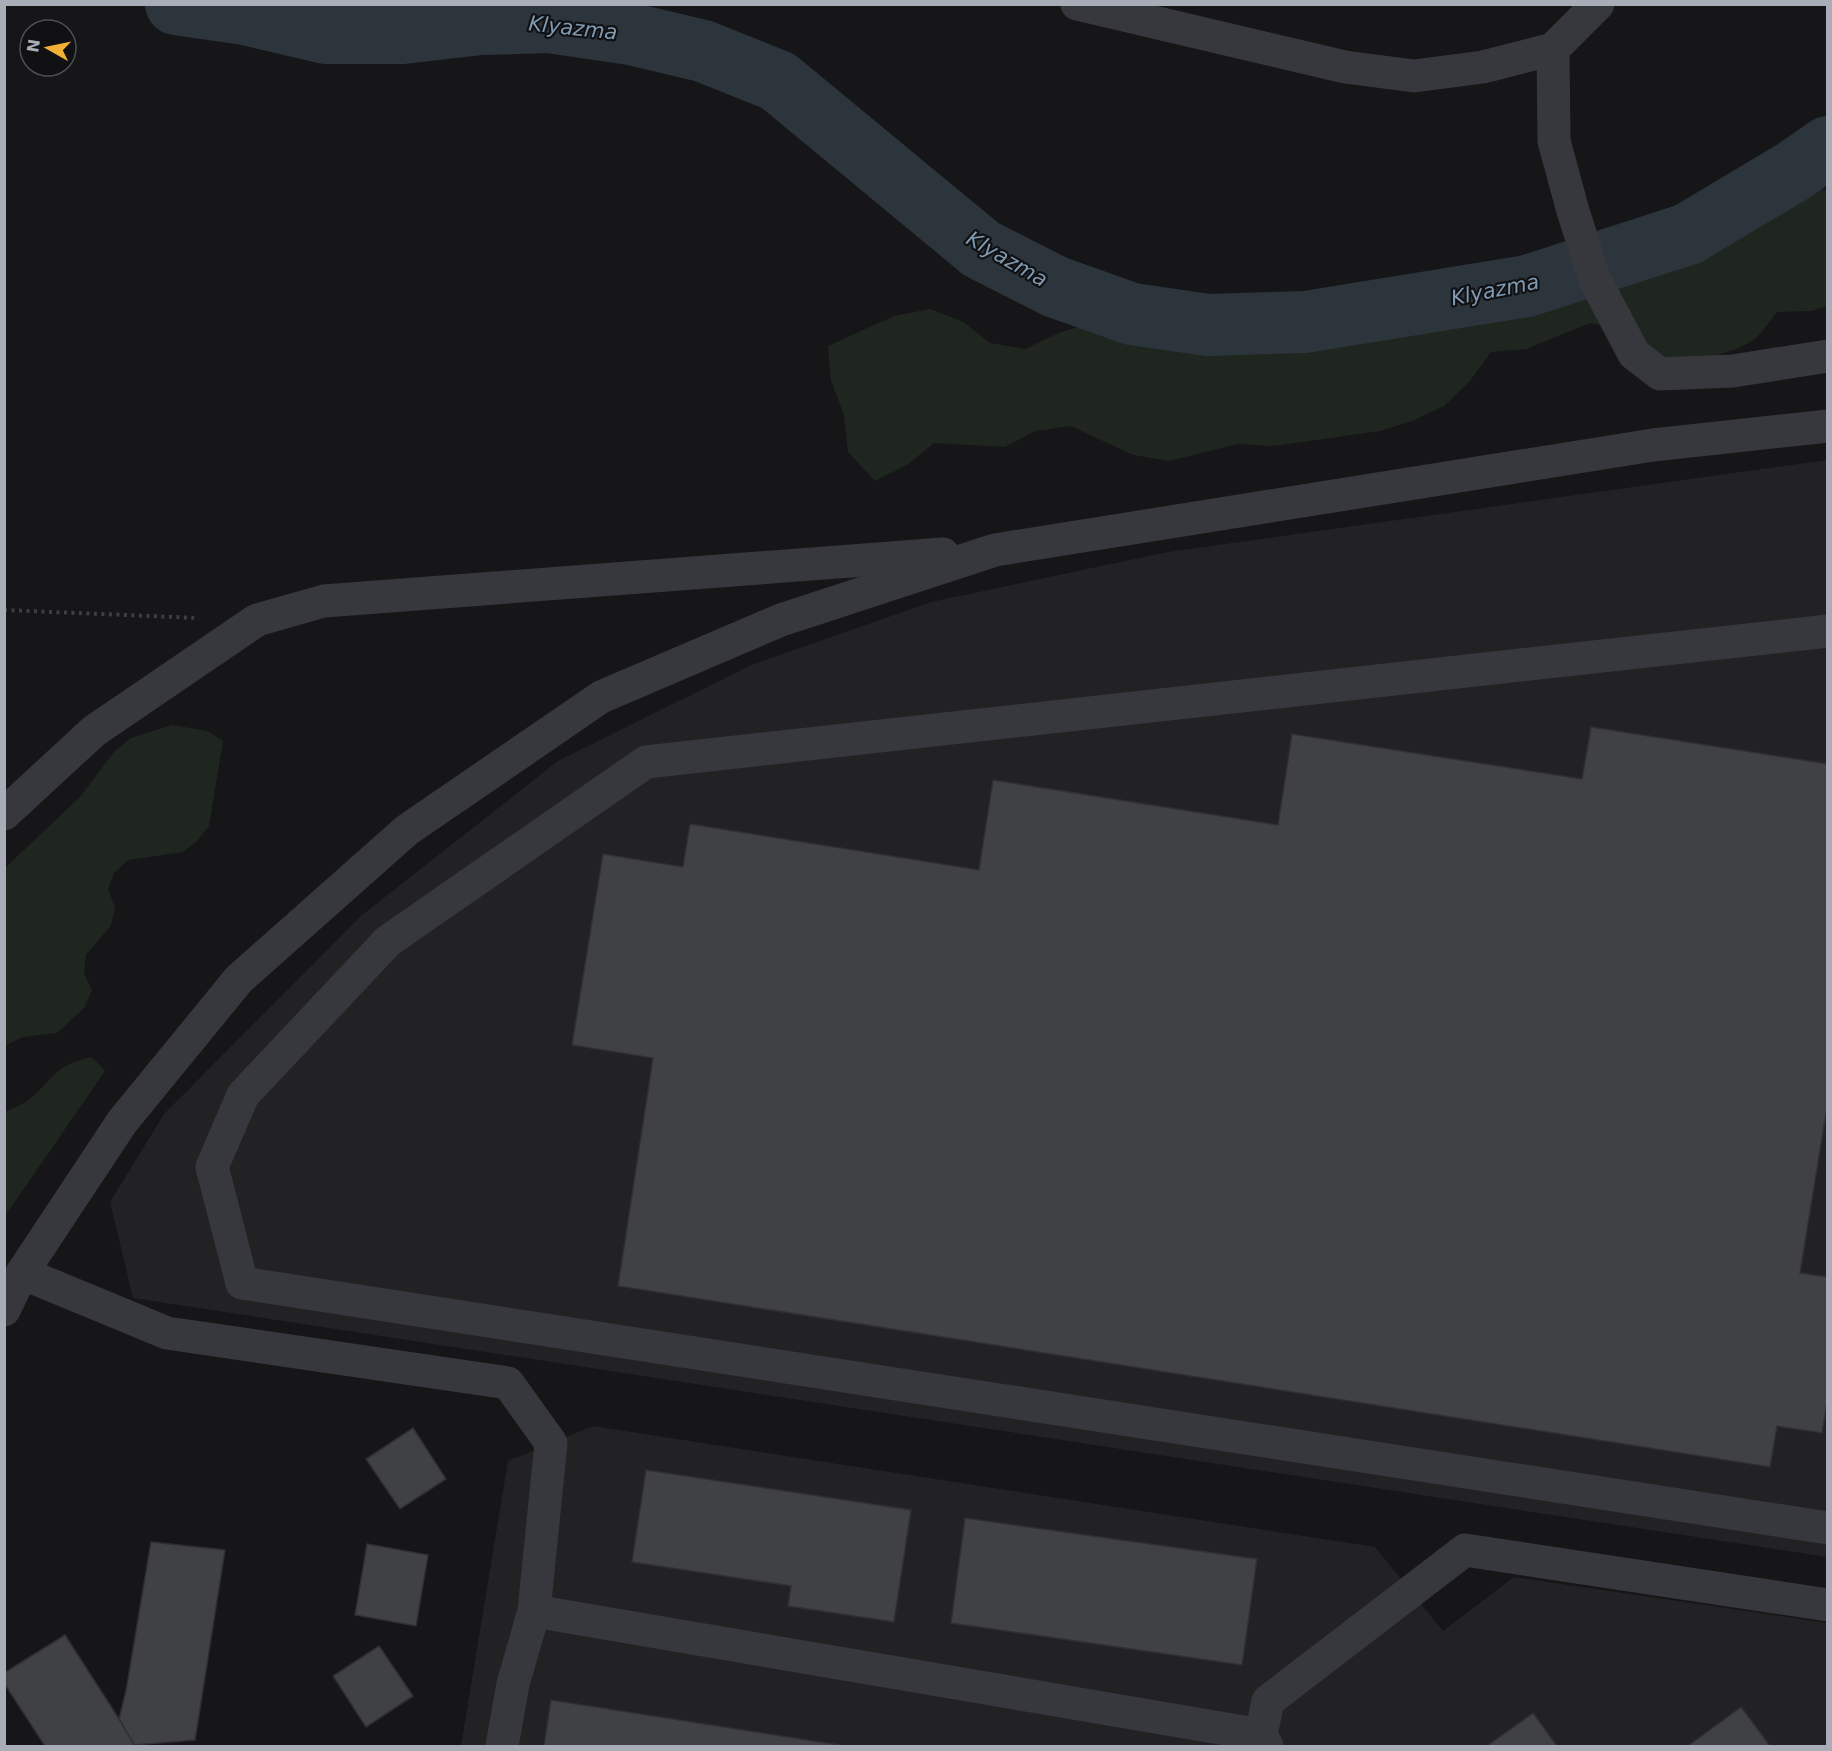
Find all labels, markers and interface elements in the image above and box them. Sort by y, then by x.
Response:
water label: Klyazma [527,11,619,45]
north arrow [18,18,78,78]
text: N [23,38,44,54]
water label: Klyazma [962,226,1052,292]
water label: Klyazma [1449,270,1541,310]

